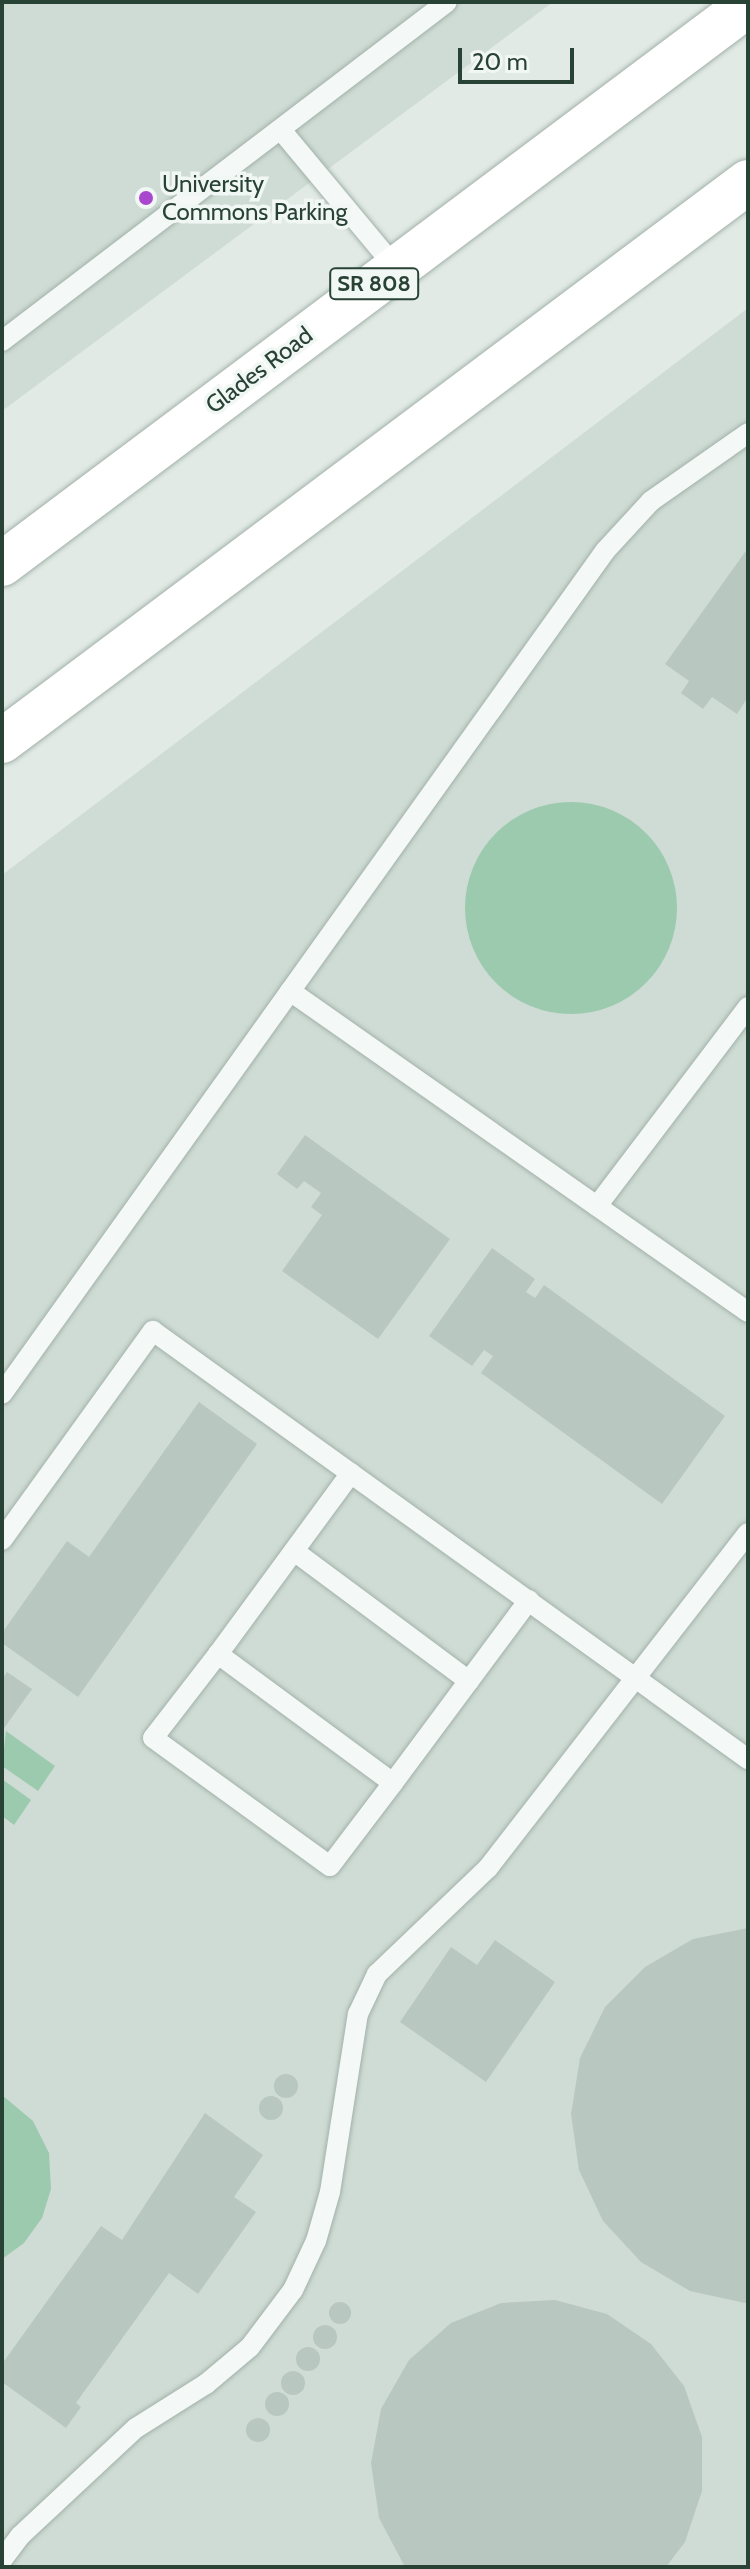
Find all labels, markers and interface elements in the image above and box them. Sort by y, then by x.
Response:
scale bar [462,32,578,82]
text: 20 m [472,47,528,76]
place label: University Commons Parking [162,170,347,226]
marker: University Commons Parking [137,189,155,207]
road number: SR 808 [328,266,420,302]
street label: Glades Road [200,321,318,419]

